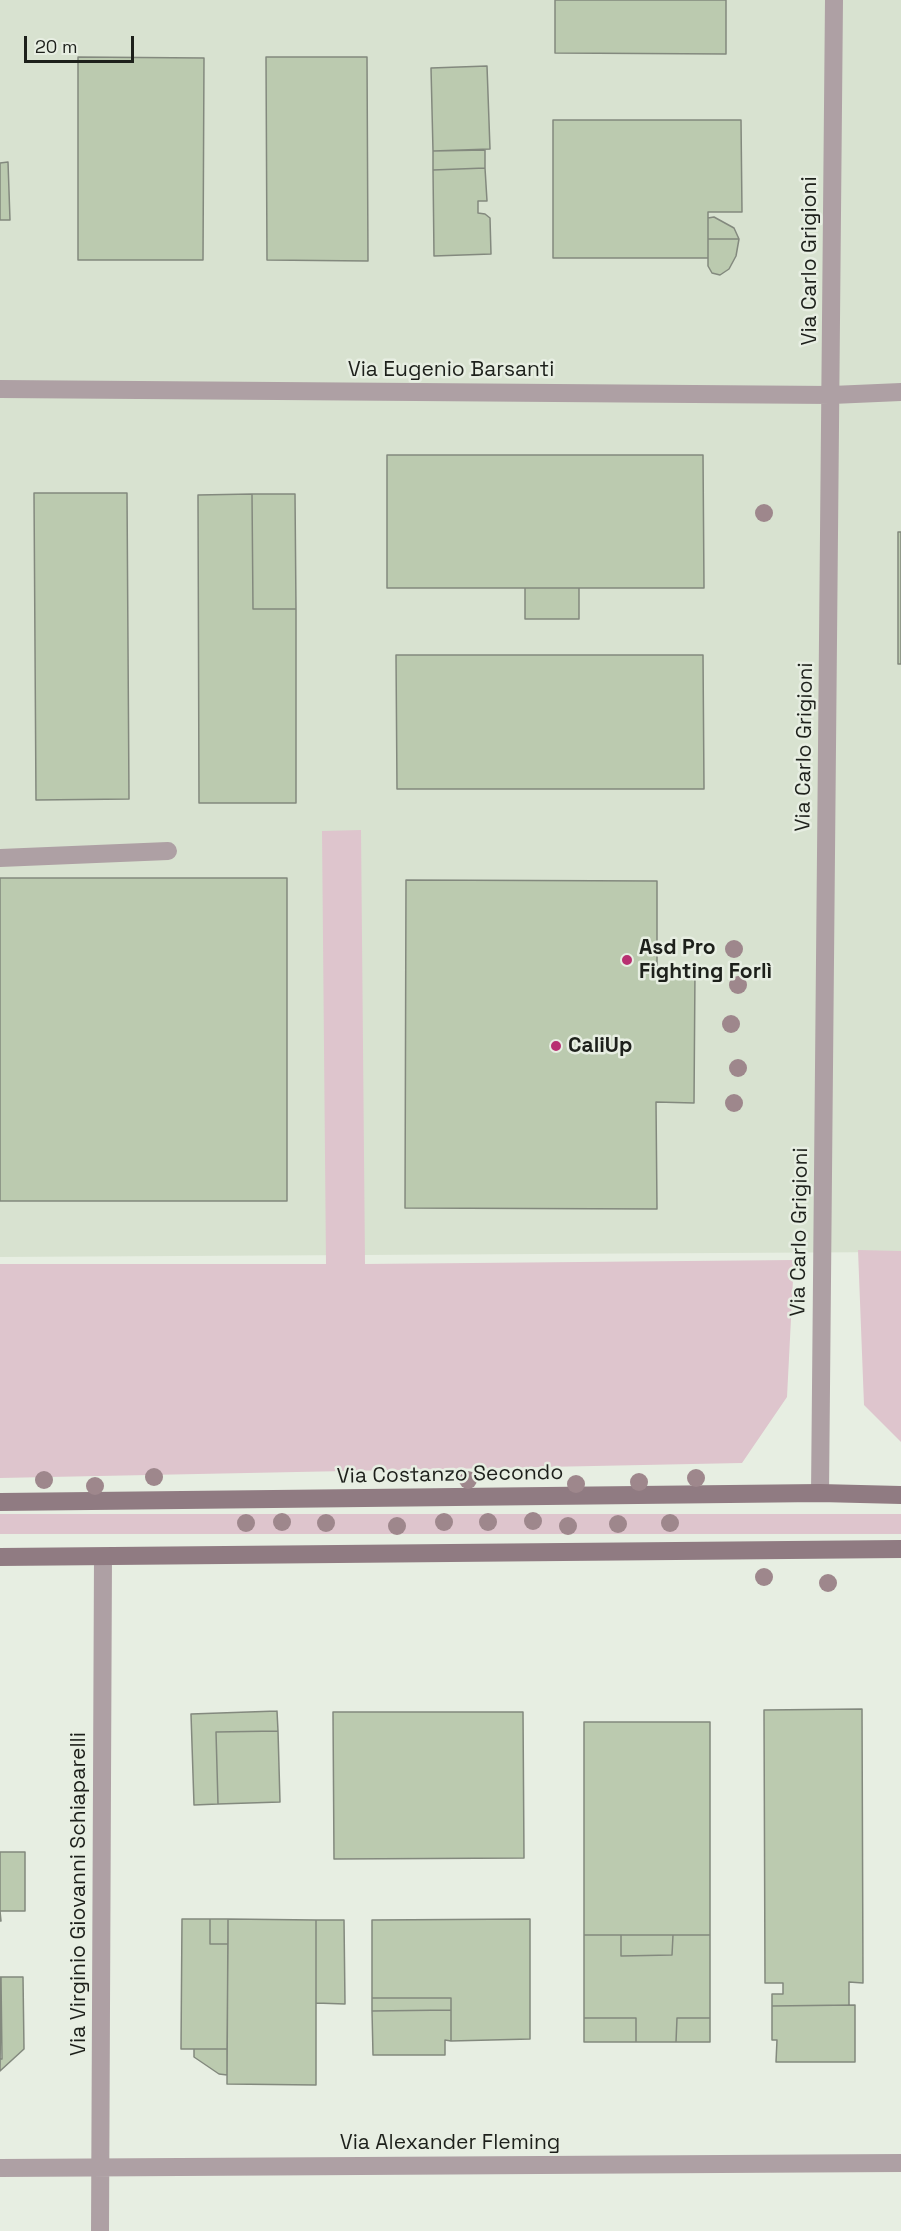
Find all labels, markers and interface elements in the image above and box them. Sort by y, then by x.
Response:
scale bar [27,24,136,62]
text: 20 m [35,35,78,58]
street label: Via Carlo Grigioni [797,176,823,346]
street label: Via Eugenio Barsanti [348,357,554,383]
street label: Via Carlo Grigioni [791,662,819,832]
place label: Asd Pro Fighting Forlì [639,935,772,985]
marker: Asd Pro Fighting Forlì [620,953,634,967]
place label: CaliUp [568,1033,632,1059]
marker: CaliUp [549,1039,563,1053]
street label: Via Carlo Grigioni [786,1147,814,1317]
street label: Via Costanzo Secondo [337,1460,563,1490]
street label: Via Virginio Giovanni Schiaparelli [66,1732,92,2056]
street label: Via Alexander Fleming [340,2130,560,2156]

